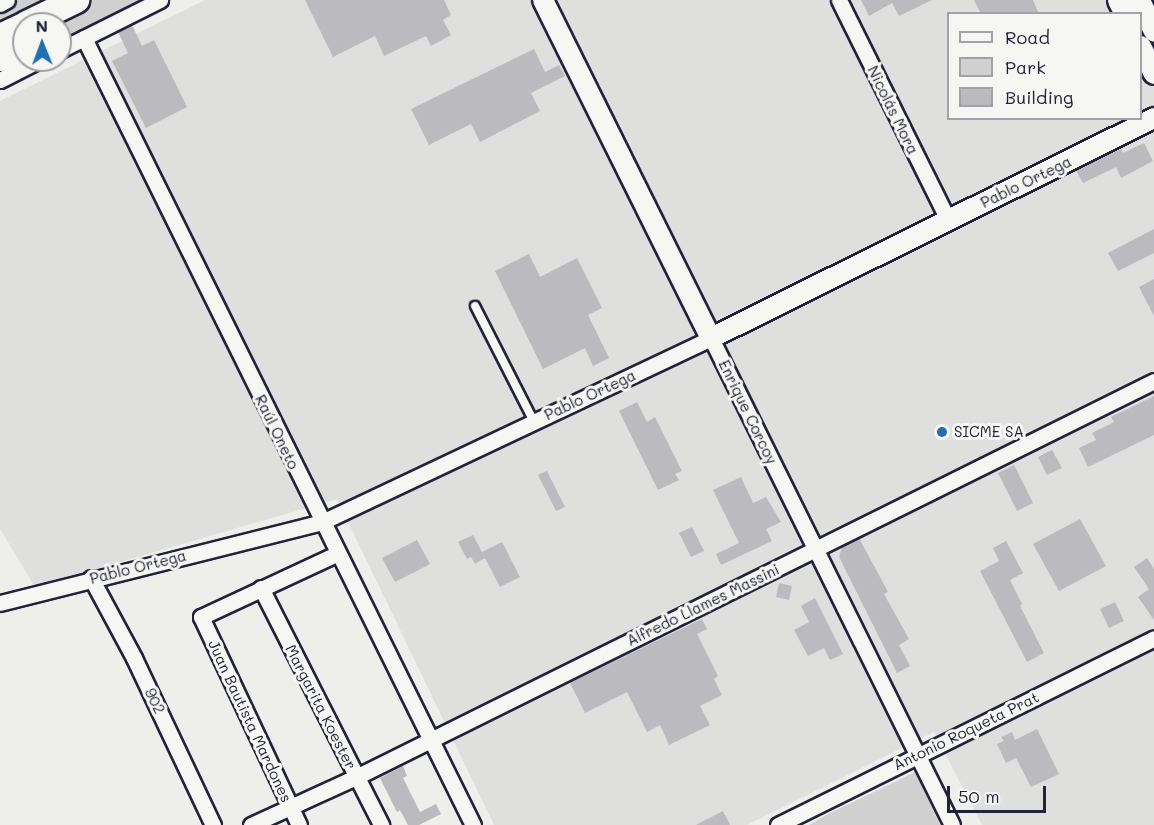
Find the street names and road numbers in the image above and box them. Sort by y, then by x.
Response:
street label: Nicolás Mora [864,63,922,157]
street label: Pablo Ortega [978,152,1074,212]
street label: Enrique Corcoy [715,357,781,467]
street label: Pablo Ortega [541,366,639,424]
street label: Raúl Oneto [251,392,303,472]
street label: Pablo Ortega [88,546,188,588]
street label: Alfredo Llames Massini [624,560,782,650]
street label: Juan Bautista Mardones [204,637,296,805]
street label: Margarita Koester [282,642,360,772]
street label: 902 [141,685,169,717]
street label: Antonio Roqueta Prat [890,688,1042,774]

